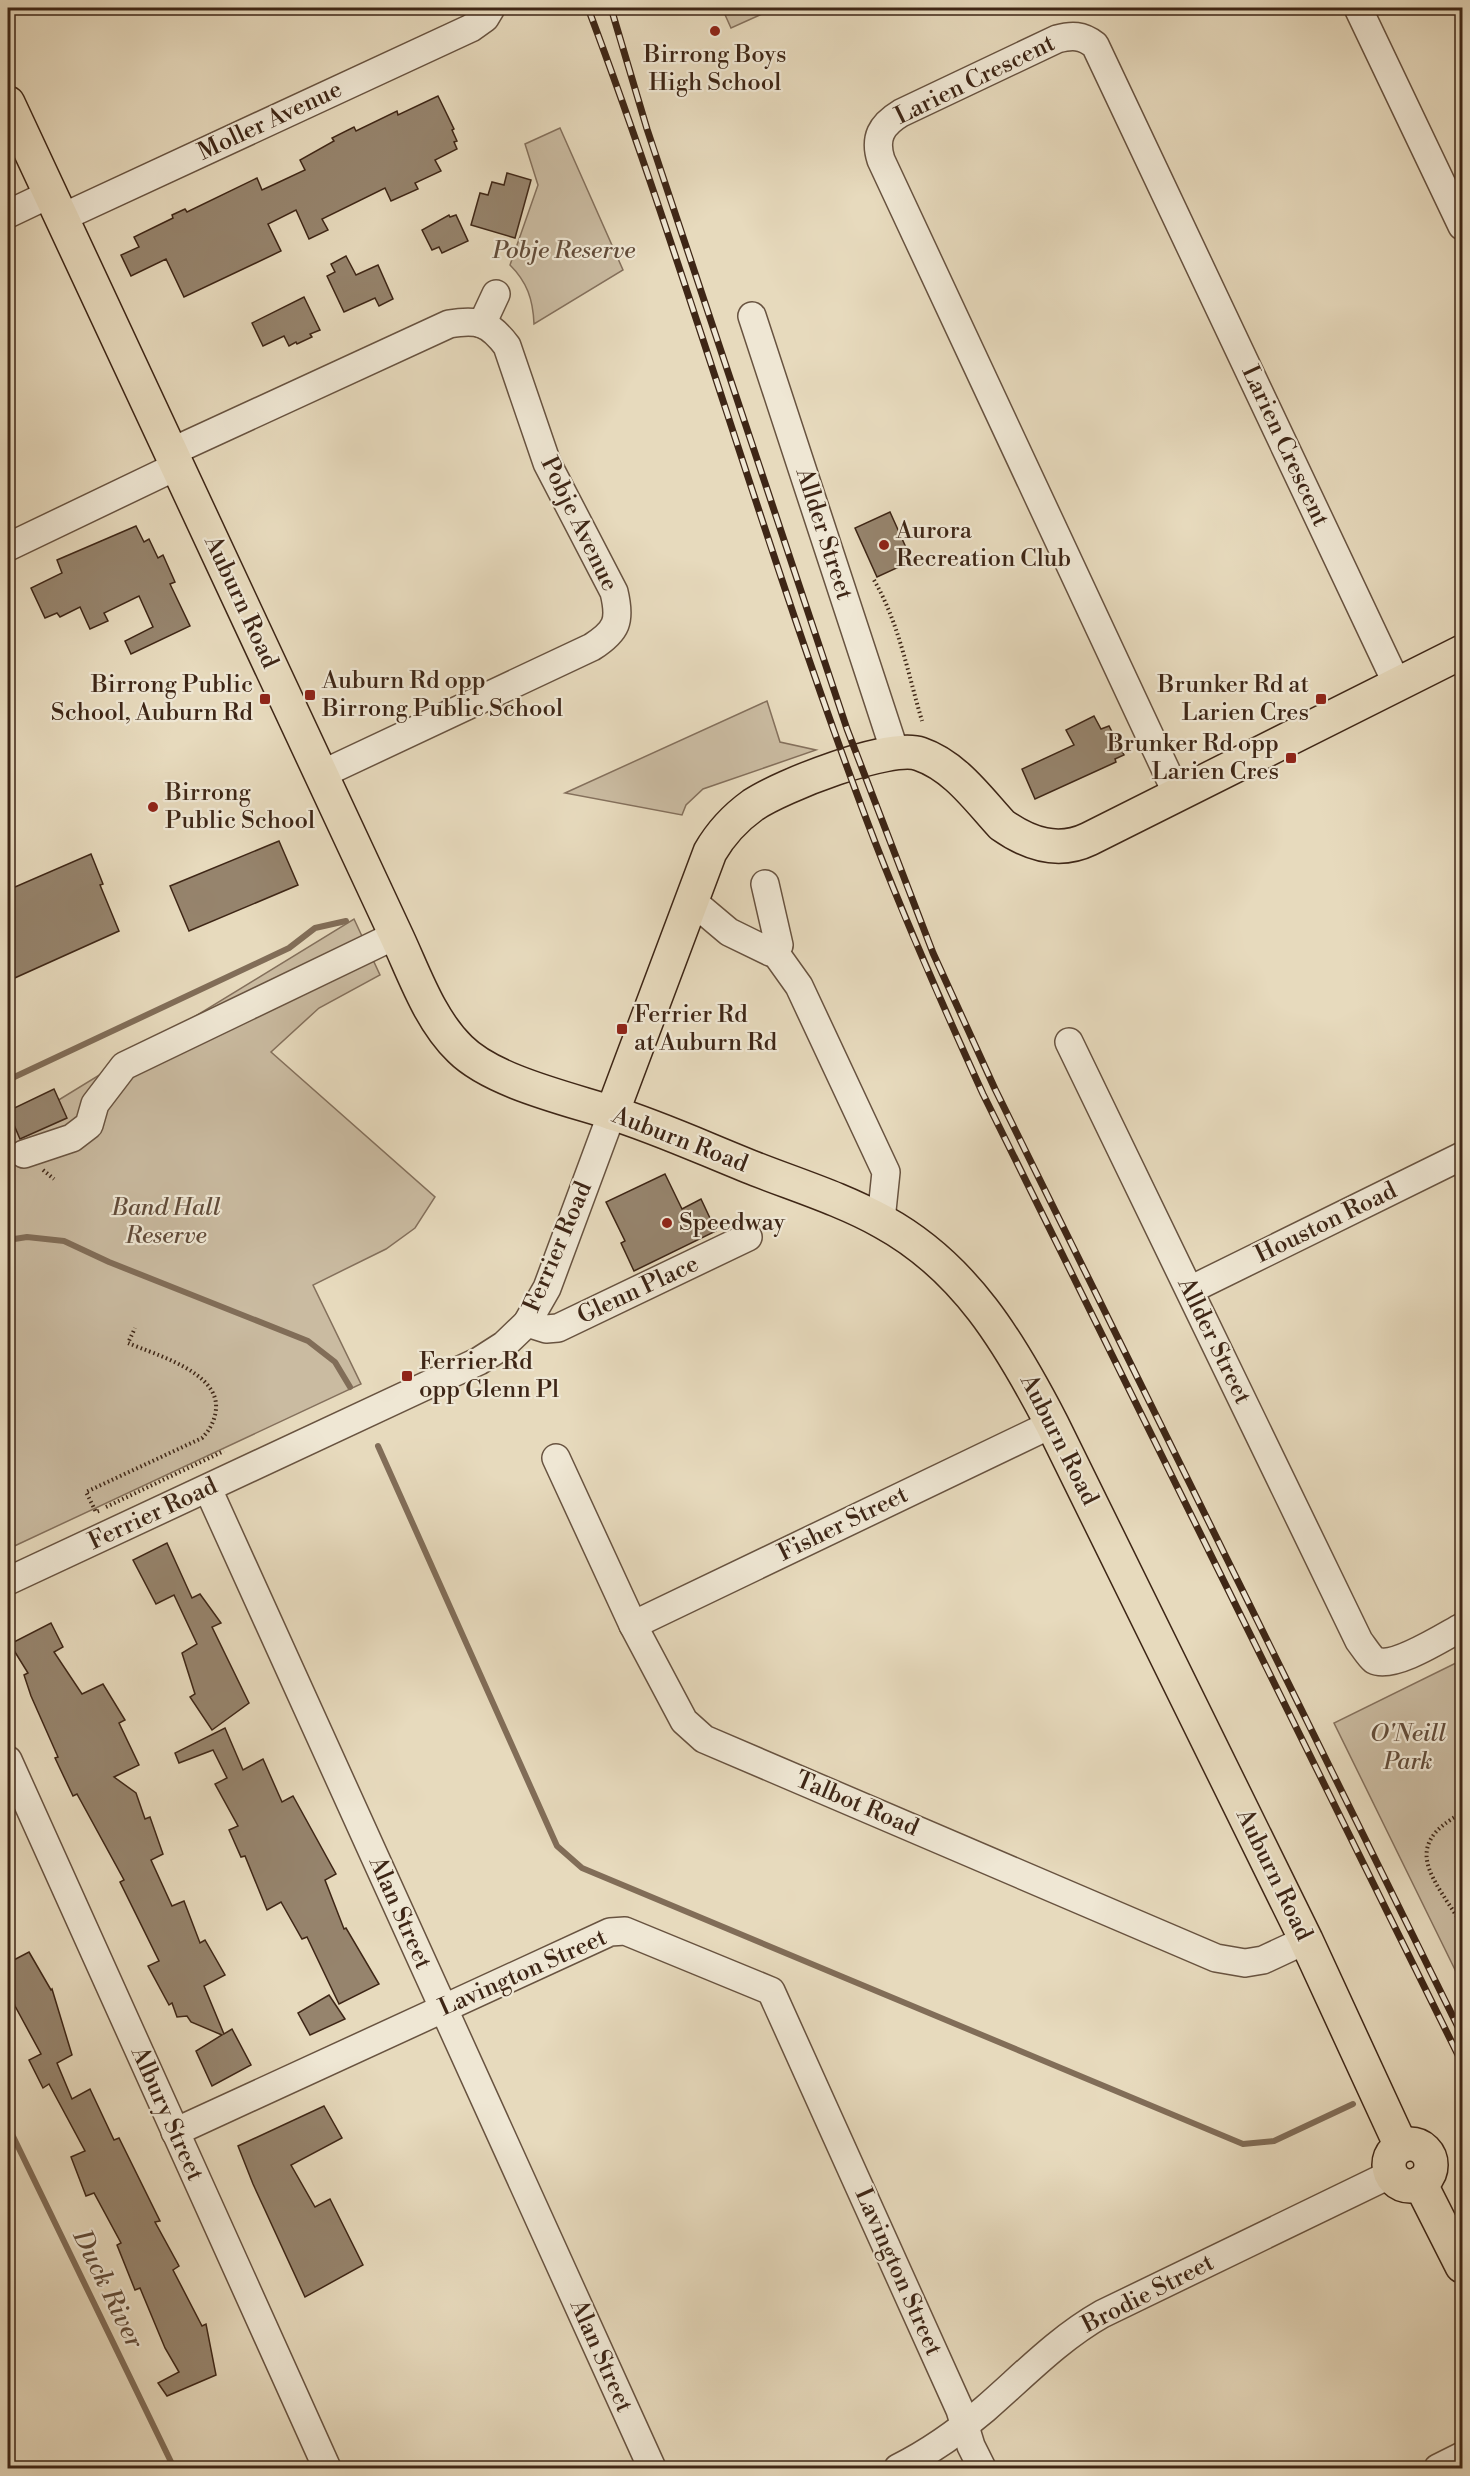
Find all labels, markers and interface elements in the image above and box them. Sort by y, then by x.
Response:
marker: Birrong Boys High School [708,24,722,38]
street label: Larien Crescent [890,28,1060,132]
place label: Birrong Boys High School [643,40,786,98]
street label: Moller Avenue [193,75,347,167]
park label: Pobje Reserve [491,236,636,266]
street label: Larien Crescent [1235,361,1336,532]
street label: Pobje Avenue [534,452,624,596]
street label: Allder Street [788,463,860,604]
place label: Aurora Recreation Club [895,516,1071,574]
street label: Auburn Road [197,530,285,673]
marker: Aurora Recreation Club [877,538,891,552]
place label: Auburn Rd opp Birrong Public School [321,666,563,724]
place label: Birrong Public School, Auburn Rd [51,670,253,728]
place label: Brunker Rd at Larien Cres [1157,670,1309,728]
marker: Auburn Rd opp Birrong Public School [303,688,317,702]
marker: Birrong Public School, Auburn Rd [258,692,272,706]
marker: Brunker Rd at Larien Cres [1314,692,1328,706]
place label: Brunker Rd opp Larien Cres [1106,729,1279,787]
marker: Brunker Rd opp Larien Cres [1284,751,1298,765]
place label: Birrong Public School [164,778,315,836]
marker: Birrong Public School [146,800,160,814]
place label: Ferrier Rd at Auburn Rd [634,1000,777,1058]
marker: Ferrier Rd at Auburn Rd [615,1022,629,1036]
street label: Auburn Road [607,1100,752,1180]
street label: Houston Road [1250,1176,1402,1270]
street label: Ferrier Road [517,1177,599,1317]
park label: Band Hall Reserve [110,1193,221,1251]
place label: Speedway [679,1208,785,1238]
marker: Speedway [660,1216,674,1230]
street label: Glenn Place [573,1249,703,1331]
street label: Allder Street [1170,1272,1258,1410]
place label: Ferrier Rd opp Glenn Pl [419,1347,559,1405]
marker: Ferrier Rd opp Glenn Pl [400,1369,414,1383]
street label: Auburn Road [1013,1369,1105,1511]
street label: Ferrier Road [84,1471,223,1557]
street label: Fisher Street [773,1479,913,1568]
park label: O'Neill Park [1370,1719,1446,1777]
street label: Talbot Road [791,1765,923,1844]
street label: Auburn Road [1229,1803,1319,1946]
street label: Alan Street [361,1851,438,1974]
street label: Lavington Street [434,1922,612,2023]
street label: Albury Street [124,2041,210,2186]
street label: Lavington Street [848,2183,949,2361]
water label: Duck River [65,2224,151,2354]
street label: Brodie Street [1076,2248,1220,2341]
street label: Alan Street [562,2294,639,2417]

